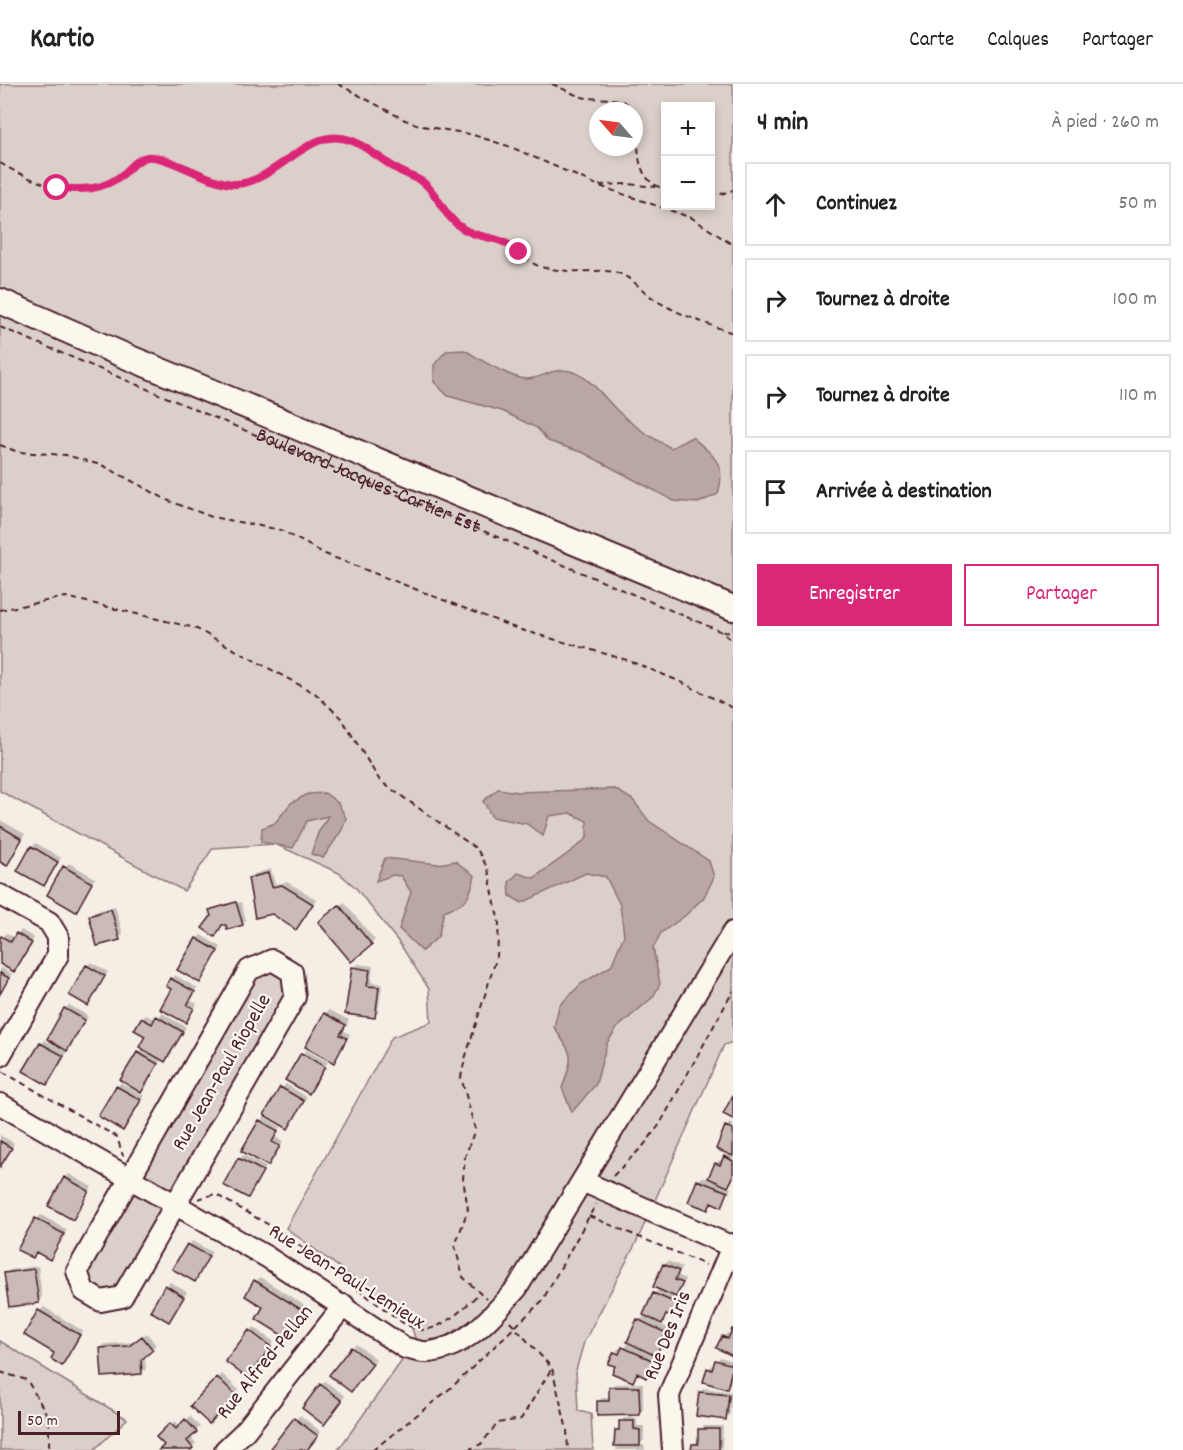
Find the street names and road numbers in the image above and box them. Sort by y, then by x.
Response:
street label: Boulevard Jacques-Cartier Est [251,422,485,543]
street label: Rue Jean-Paul Riopelle [166,989,280,1157]
street label: Rue Jean-Paul-Lemieux [262,1218,430,1338]
street label: Rue Des Iris [637,1287,701,1385]
street label: Rue Alfred-Pellan [210,1299,322,1427]

